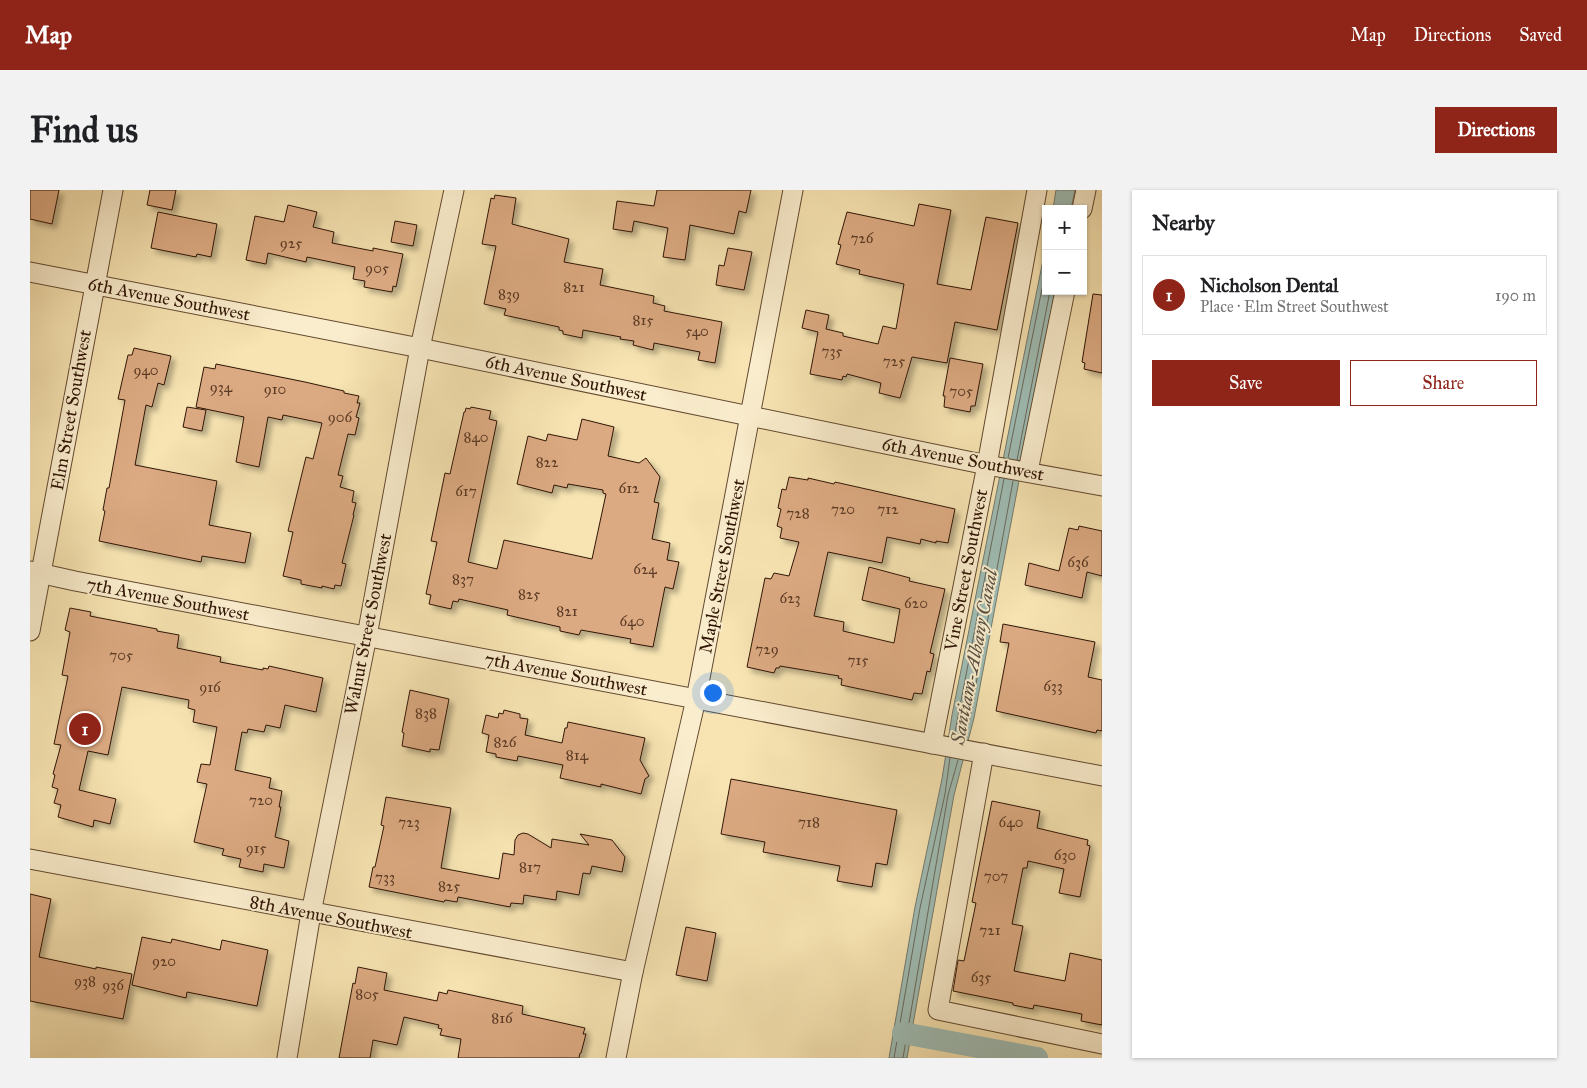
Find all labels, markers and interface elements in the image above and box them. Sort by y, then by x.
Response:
text: Map [25,20,72,50]
text: Map [1350,24,1386,46]
text: Directions [1414,24,1491,46]
text: Saved [1519,24,1562,46]
button: Directions [1435,107,1557,153]
text: Find us [30,109,138,152]
map controls [1042,205,1087,295]
button: + [1042,205,1087,250]
text: Nearby [1152,210,1215,236]
house number: 726 [850,229,875,247]
house number: 925 [280,234,302,252]
button: − [1042,250,1087,295]
house number: 905 [365,259,389,277]
street label: 6th Avenue Southwest [86,272,253,326]
text: Nicholson Dental [1200,274,1338,297]
house number: 821 [563,278,585,296]
house number: 839 [498,285,520,303]
text: 1 [1166,286,1172,305]
text: 190 m [1495,286,1536,305]
text: Place · Elm Street Southwest [1200,297,1389,316]
house number: 815 [633,311,653,329]
house number: 540 [685,322,709,340]
street label: Elm Street Southwest [46,327,96,492]
house number: 735 [822,342,843,360]
street label: 6th Avenue Southwest [483,350,649,406]
house number: 725 [883,352,905,370]
button: Save [1152,360,1340,406]
button: Share [1350,360,1537,406]
house number: 940 [133,361,159,379]
house number: 934 [210,378,233,396]
house number: 910 [264,380,286,398]
house number: 705 [949,382,973,400]
house number: 906 [328,408,354,426]
house number: 840 [463,428,489,446]
street label: 6th Avenue Southwest [880,432,1047,486]
house number: 822 [536,453,559,471]
street label: Maple Street Southwest [694,476,750,655]
house number: 612 [619,479,640,497]
house number: 617 [455,482,477,500]
street label: Vine Street Southwest [939,487,993,654]
house number: 720 [831,500,855,518]
house number: 712 [877,500,899,518]
house number: 728 [786,504,810,522]
street label: Walnut Street Southwest [340,531,396,717]
house number: 636 [1067,553,1090,571]
house number: 624 [633,560,657,578]
water label: Santiam-Albany Canal [946,566,1003,748]
house number: 837 [452,570,474,588]
street label: 7th Avenue Southwest [85,572,252,626]
house number: 825 [518,585,540,603]
house number: 623 [779,589,801,607]
house number: 620 [904,594,928,612]
house number: 821 [556,602,578,620]
house number: 640 [620,612,644,630]
house number: 729 [755,640,779,658]
house number: 705 [109,646,133,664]
street label: 7th Avenue Southwest [483,647,650,701]
house number: 715 [848,651,868,669]
house number: 633 [1043,677,1063,695]
house number: 916 [199,678,222,696]
your location [700,680,726,706]
house number: 838 [415,704,437,722]
pin: 1 [69,710,101,748]
house number: 826 [493,733,518,751]
house number: 814 [566,746,589,764]
house number: 720 [249,791,273,809]
house number: 723 [398,813,420,831]
house number: 718 [798,813,820,831]
house number: 640 [999,813,1023,831]
house number: 915 [246,839,266,857]
house number: 630 [1054,846,1076,864]
house number: 817 [519,858,541,876]
house number: 707 [984,867,1008,885]
house number: 733 [375,868,395,886]
house number: 825 [438,877,460,895]
street label: 8th Avenue Southwest [248,890,415,944]
house number: 721 [979,921,1001,939]
house number: 920 [152,952,176,970]
house number: 635 [971,968,991,986]
house number: 938 [74,972,96,990]
house number: 936 [102,976,125,994]
house number: 805 [355,985,379,1003]
house number: 816 [491,1009,514,1027]

